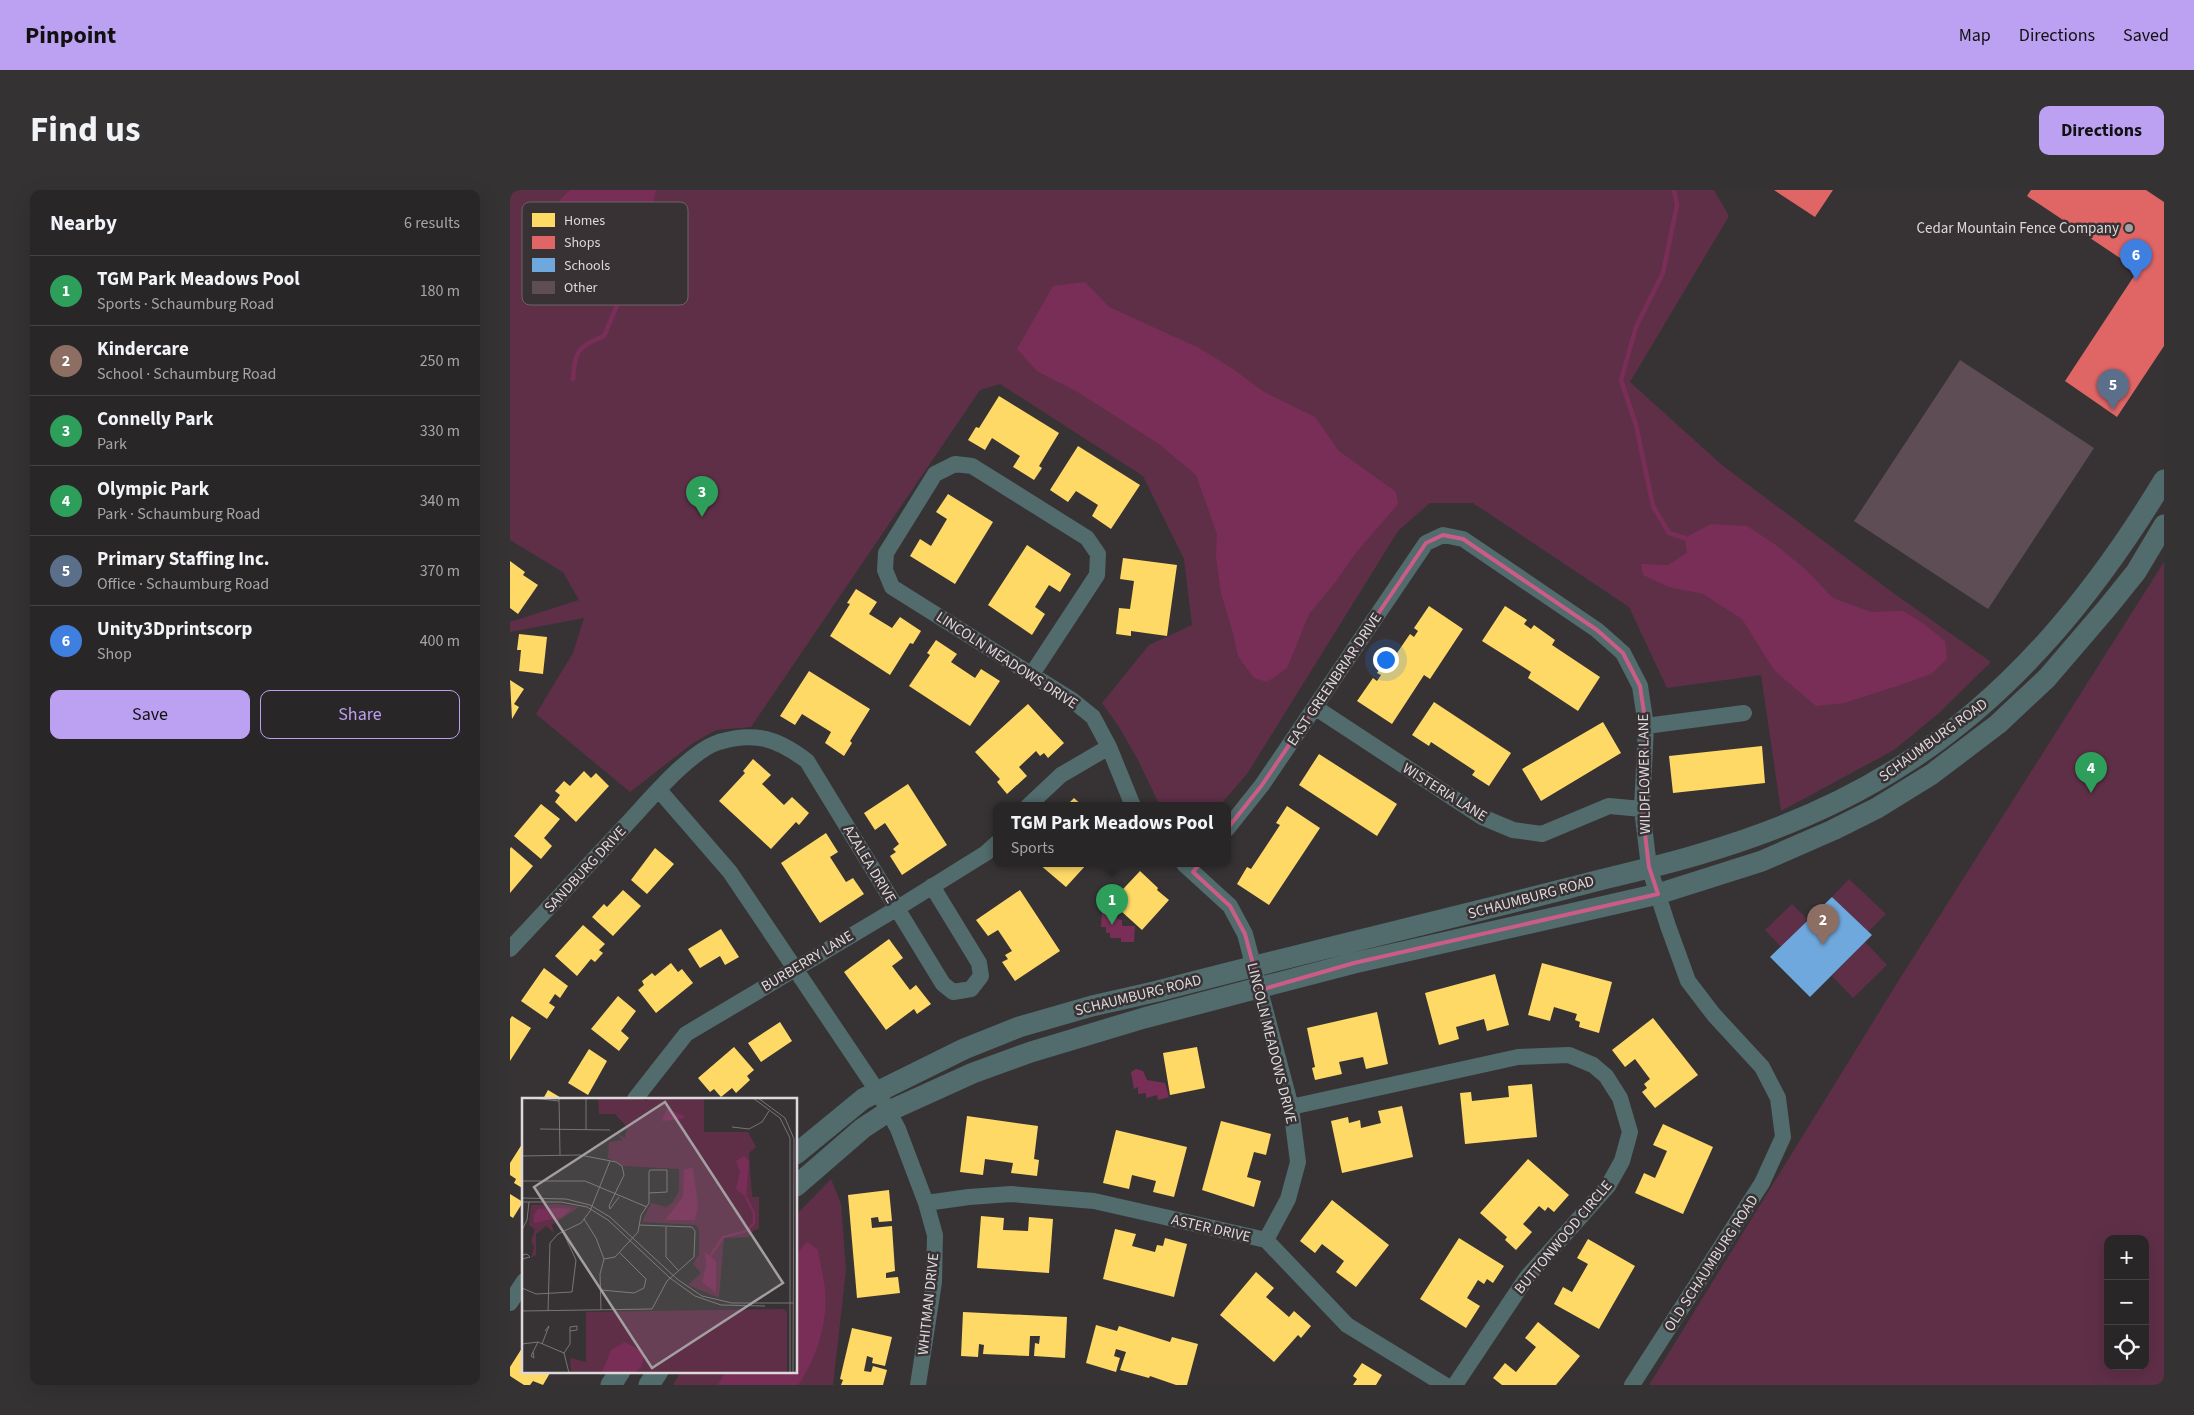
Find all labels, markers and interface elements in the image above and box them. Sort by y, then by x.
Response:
text: Pinpoint [25,18,116,53]
text: Map [1959,23,1991,48]
text: Directions [2019,23,2095,48]
text: Saved [2123,23,2169,48]
text: Find us [30,105,140,155]
button: Directions [2039,106,2164,155]
legend [522,202,688,305]
text: Nearby [50,208,117,238]
text: Homes [564,211,605,231]
text: 6 results [404,212,460,234]
place label: Cedar Mountain Fence Company [1916,218,2119,239]
marker: Cedar Mountain Fence Company [2123,222,2135,234]
text: Shops [564,233,600,253]
pin: 6 [2120,239,2152,280]
text: Schools [564,256,610,276]
text: TGM Park Meadows Pool [97,266,300,293]
text: Other [564,278,598,298]
text: 1 [62,280,70,302]
text: 180 m [420,280,460,302]
text: Sports · Schaumburg Road [97,293,274,315]
text: Kindercare [97,336,189,363]
text: 2 [62,350,70,372]
text: 250 m [420,350,460,372]
text: School · Schaumburg Road [97,363,276,385]
pin: 5 [2097,369,2129,410]
text: Connelly Park [97,406,213,433]
text: 3 [62,420,70,442]
text: 330 m [420,420,460,442]
text: Park [97,433,127,455]
text: Olympic Park [97,476,209,503]
pin: 3 [686,476,718,517]
text: 4 [62,490,70,512]
text: 340 m [420,490,460,512]
text: Park · Schaumburg Road [97,503,260,525]
text: Primary Staffing Inc. [97,546,269,573]
text: 5 [62,560,70,582]
text: 370 m [420,560,460,582]
text: Office · Schaumburg Road [97,573,269,595]
street label: LINCOLN MEADOWS DRIVE [932,607,1082,714]
street label: EAST GREENBRIAR DRIVE [1282,608,1387,750]
text: Unity3Dprintscorp [97,616,252,643]
text: 6 [62,630,70,652]
text: 400 m [420,630,460,652]
text: Shop [97,643,132,665]
your location [1373,647,1399,673]
button: Save [50,690,250,739]
button: Share [260,690,460,739]
street label: SCHAUMBURG ROAD [1875,694,1992,787]
street label: WILDFLOWER LANE [1633,713,1656,835]
pin: 4 [2075,752,2107,793]
street label: WISTERIA LANE [1398,758,1491,827]
popup [993,802,1231,867]
text: TGM Park Meadows Pool [1011,810,1213,837]
street label: SANDBURG DRIVE [540,821,631,917]
street label: AZALEA DRIVE [838,821,901,907]
text: Sports [1011,837,1054,859]
street label: SCHAUMBURG ROAD [1466,871,1597,924]
pin: 1 [1096,884,1128,925]
pin: 2 [1807,904,1839,945]
street label: BURBERRY LANE [757,926,857,997]
street label: LINCOLN MEADOWS DRIVE [1241,960,1302,1126]
street label: SCHAUMBURG ROAD [1073,970,1204,1021]
inset map [522,1098,798,1372]
street label: BUTTONWOOD CIRCLE [1510,1176,1617,1299]
street label: OLD SCHAUMBURG ROAD [1659,1191,1764,1336]
street label: ASTER DRIVE [1169,1209,1253,1248]
map controls [2104,1235,2149,1370]
button: + [2104,1235,2149,1280]
street label: WHITMAN DRIVE [913,1252,944,1356]
button: − [2104,1280,2149,1325]
button: locate [2104,1325,2149,1370]

